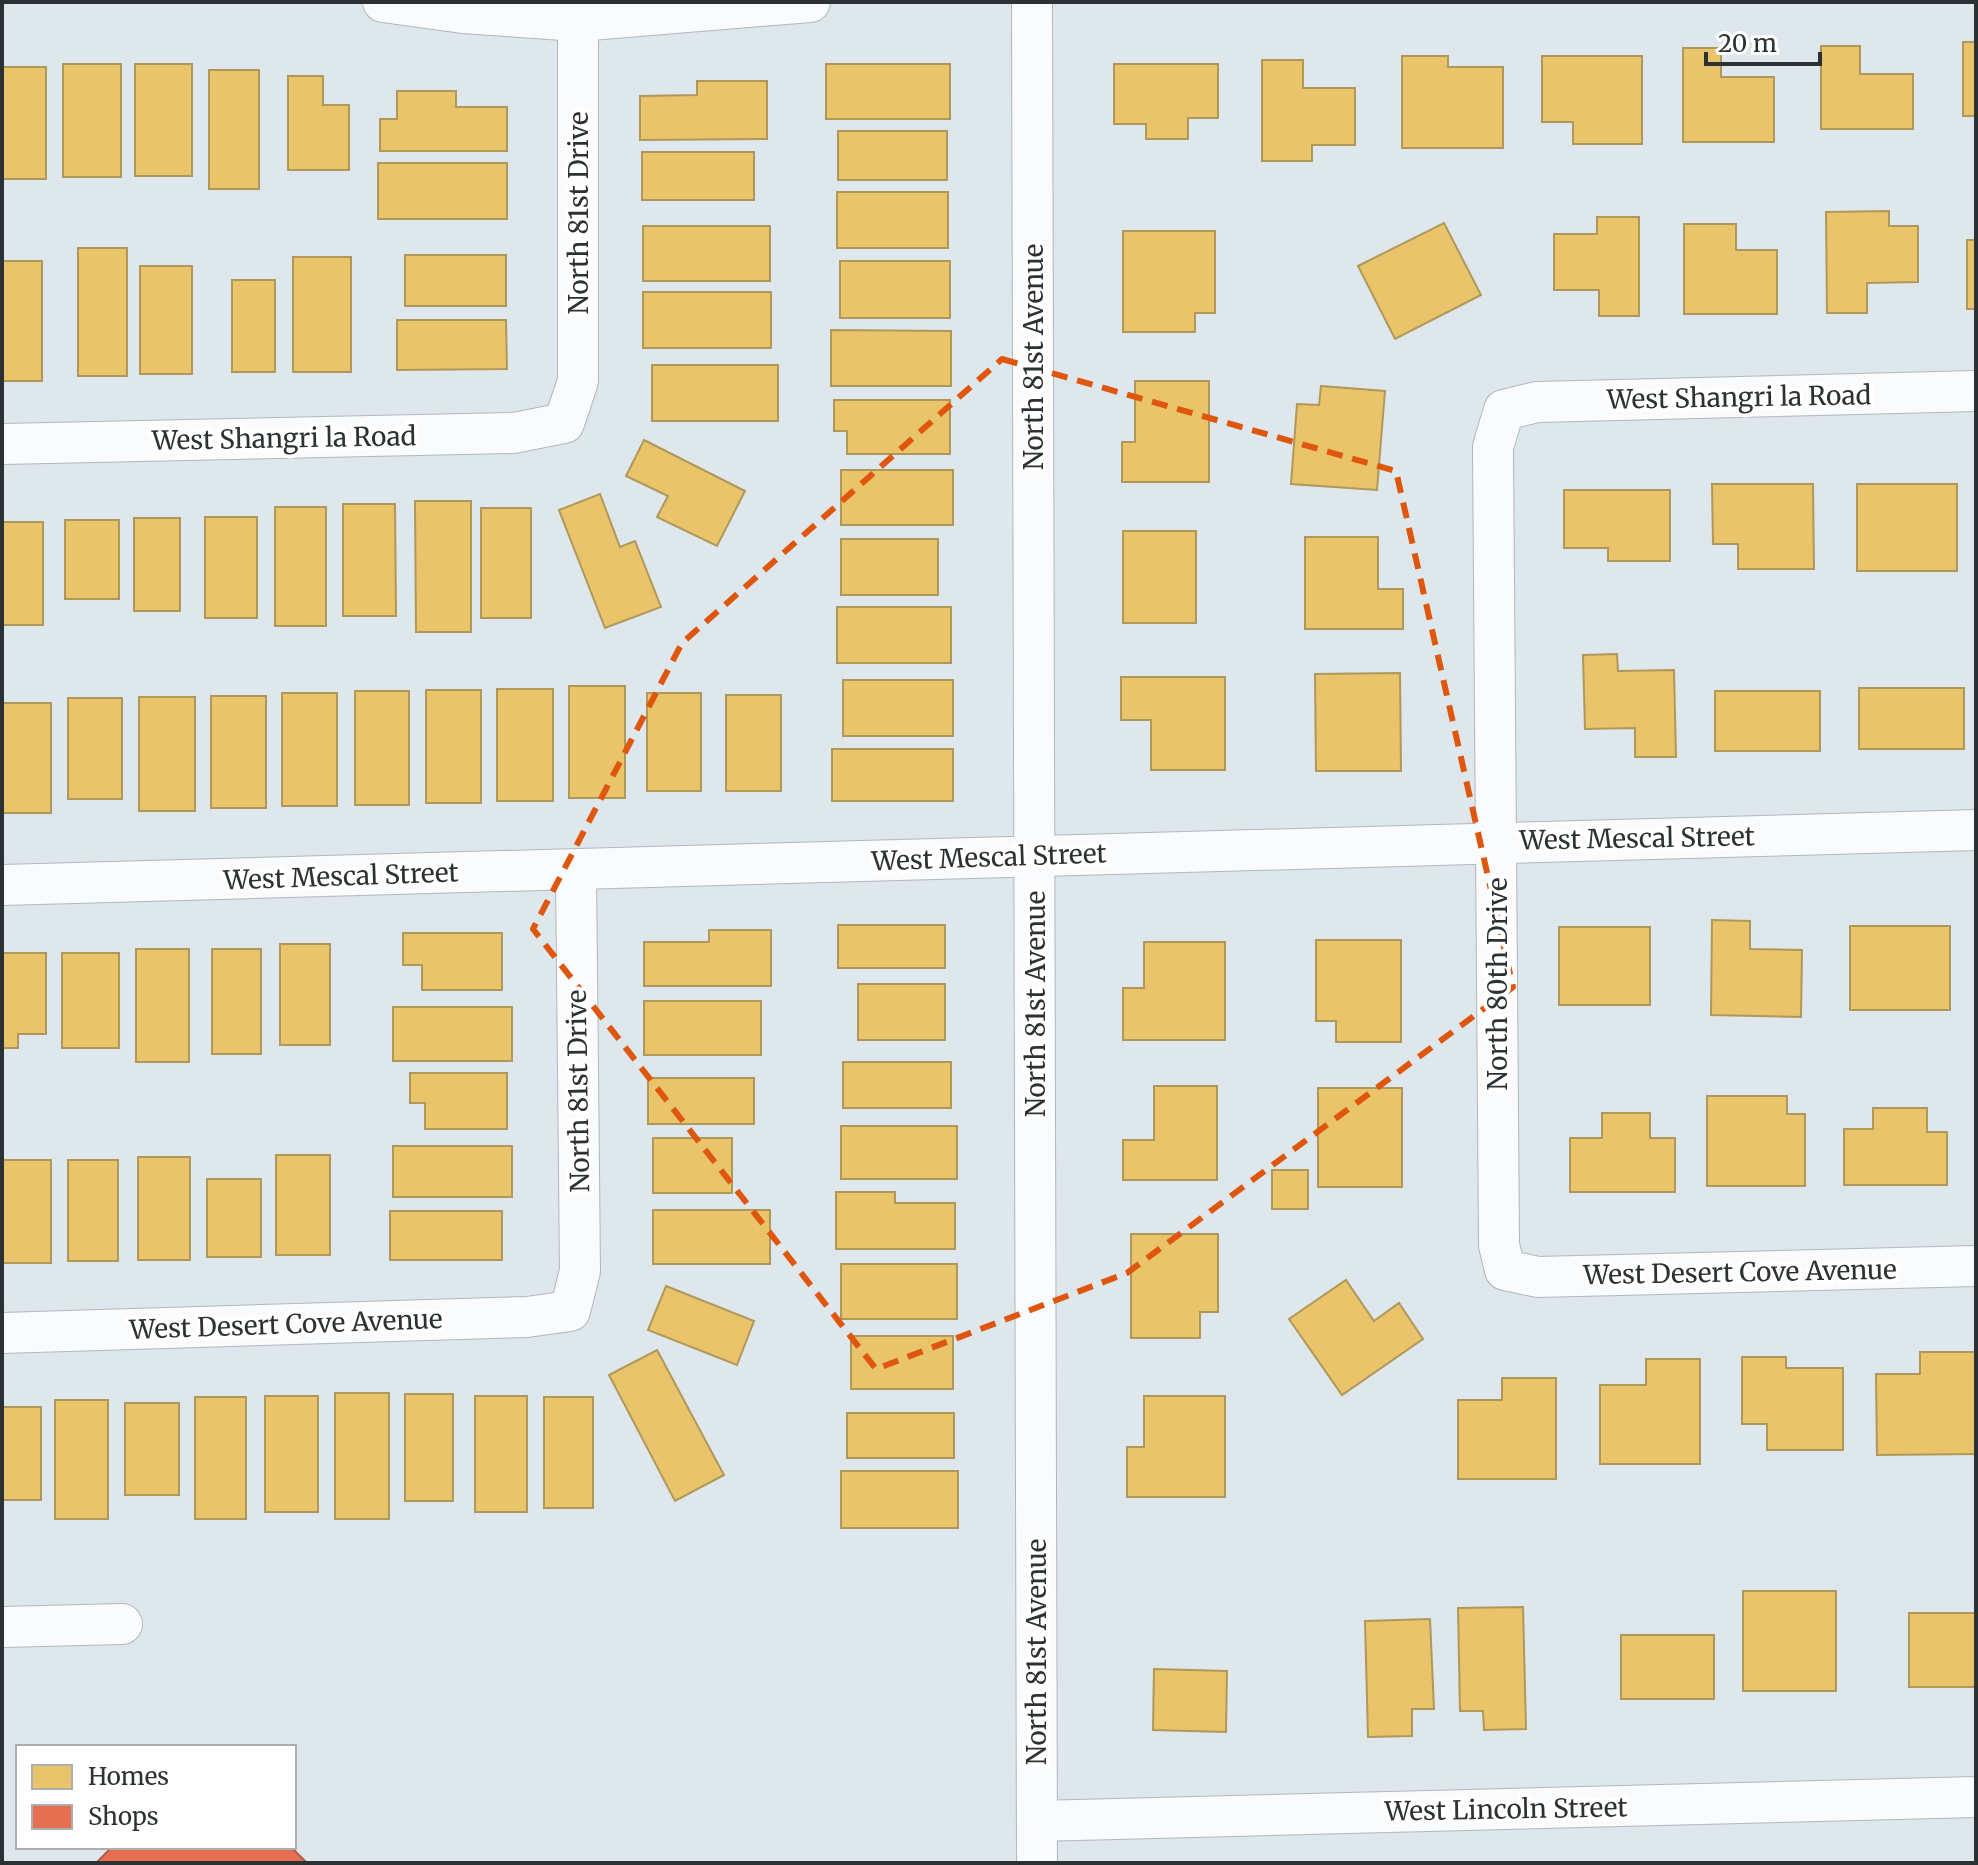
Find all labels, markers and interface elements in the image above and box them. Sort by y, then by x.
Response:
scale bar [1706,16,1820,66]
text: 20 m [1718,28,1777,59]
street label: North 81st Drive [562,112,595,314]
street label: North 81st Avenue [1017,244,1050,470]
street label: West Shangri la Road [1605,378,1872,416]
street label: West Shangri la Road [150,419,417,457]
street label: West Mescal Street [1518,819,1755,857]
street label: West Mescal Street [870,836,1107,878]
street label: West Mescal Street [222,855,459,897]
street label: North 80th Drive [1481,877,1514,1091]
street label: North 81st Avenue [1019,891,1052,1117]
street label: North 81st Drive [560,989,596,1193]
street label: West Desert Cove Avenue [1582,1253,1897,1291]
street label: West Desert Cove Avenue [128,1302,443,1346]
street label: North 81st Avenue [1020,1539,1053,1765]
legend [16,1745,296,1849]
text: Homes [88,1761,169,1792]
street label: West Lincoln Street [1383,1790,1628,1828]
text: Shops [88,1801,159,1832]

